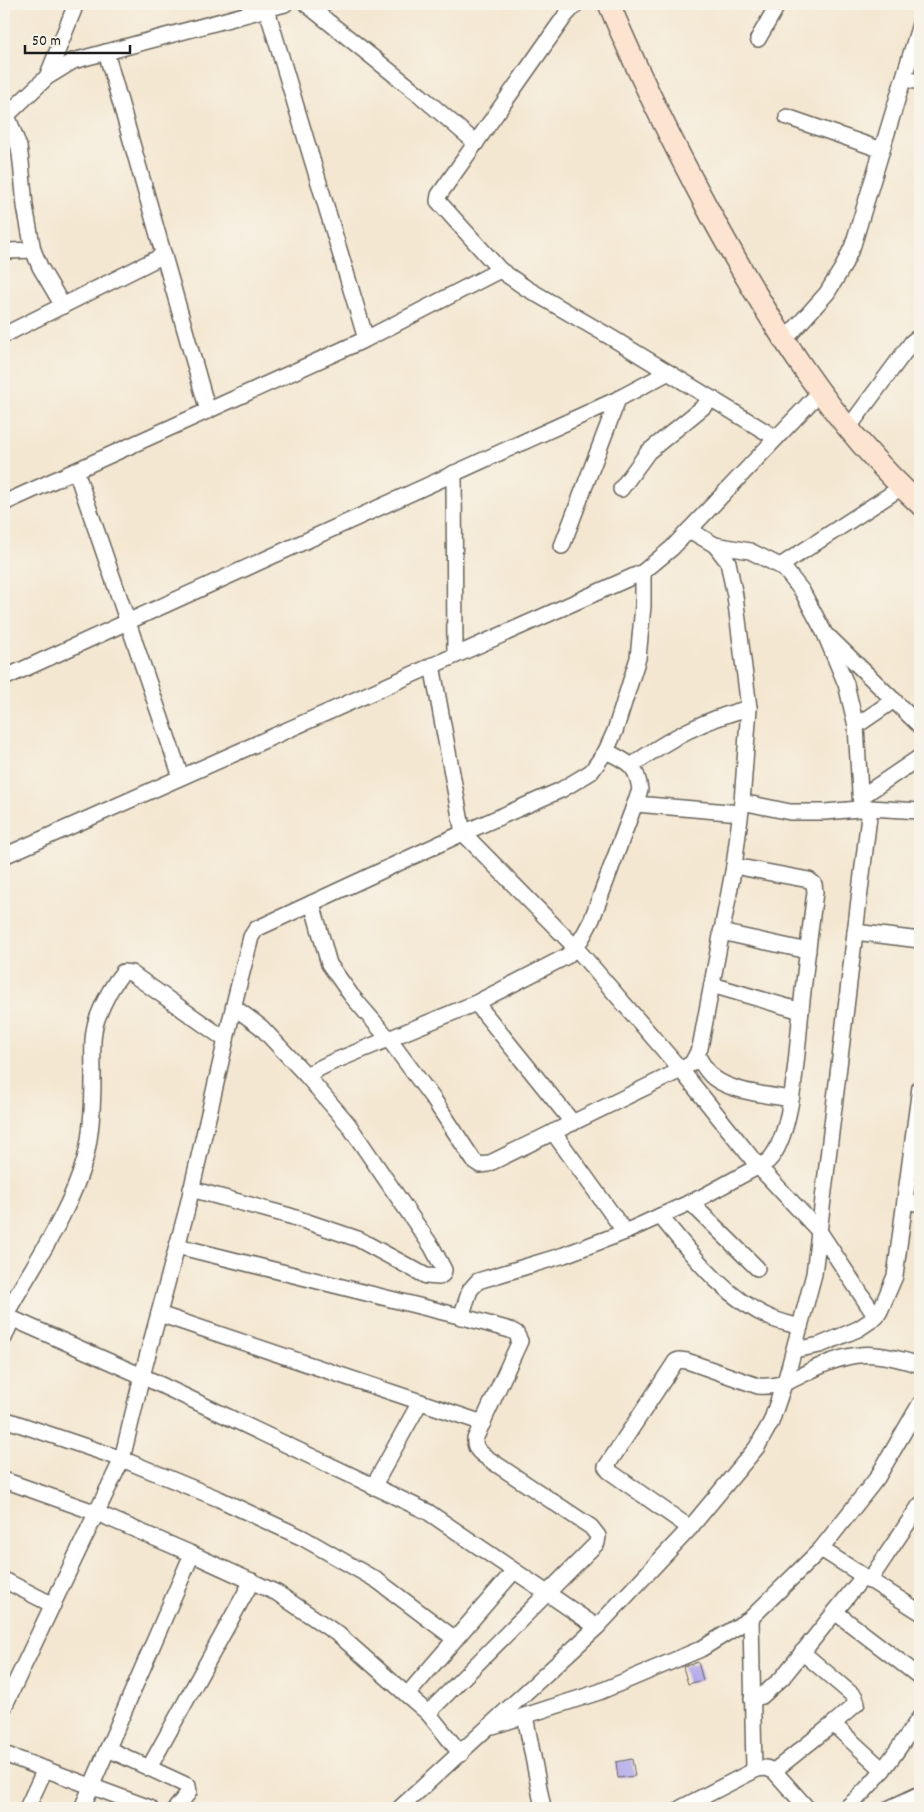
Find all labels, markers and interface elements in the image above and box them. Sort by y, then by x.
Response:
scale bar [25,22,130,54]
text: 50 m [32,31,61,53]

